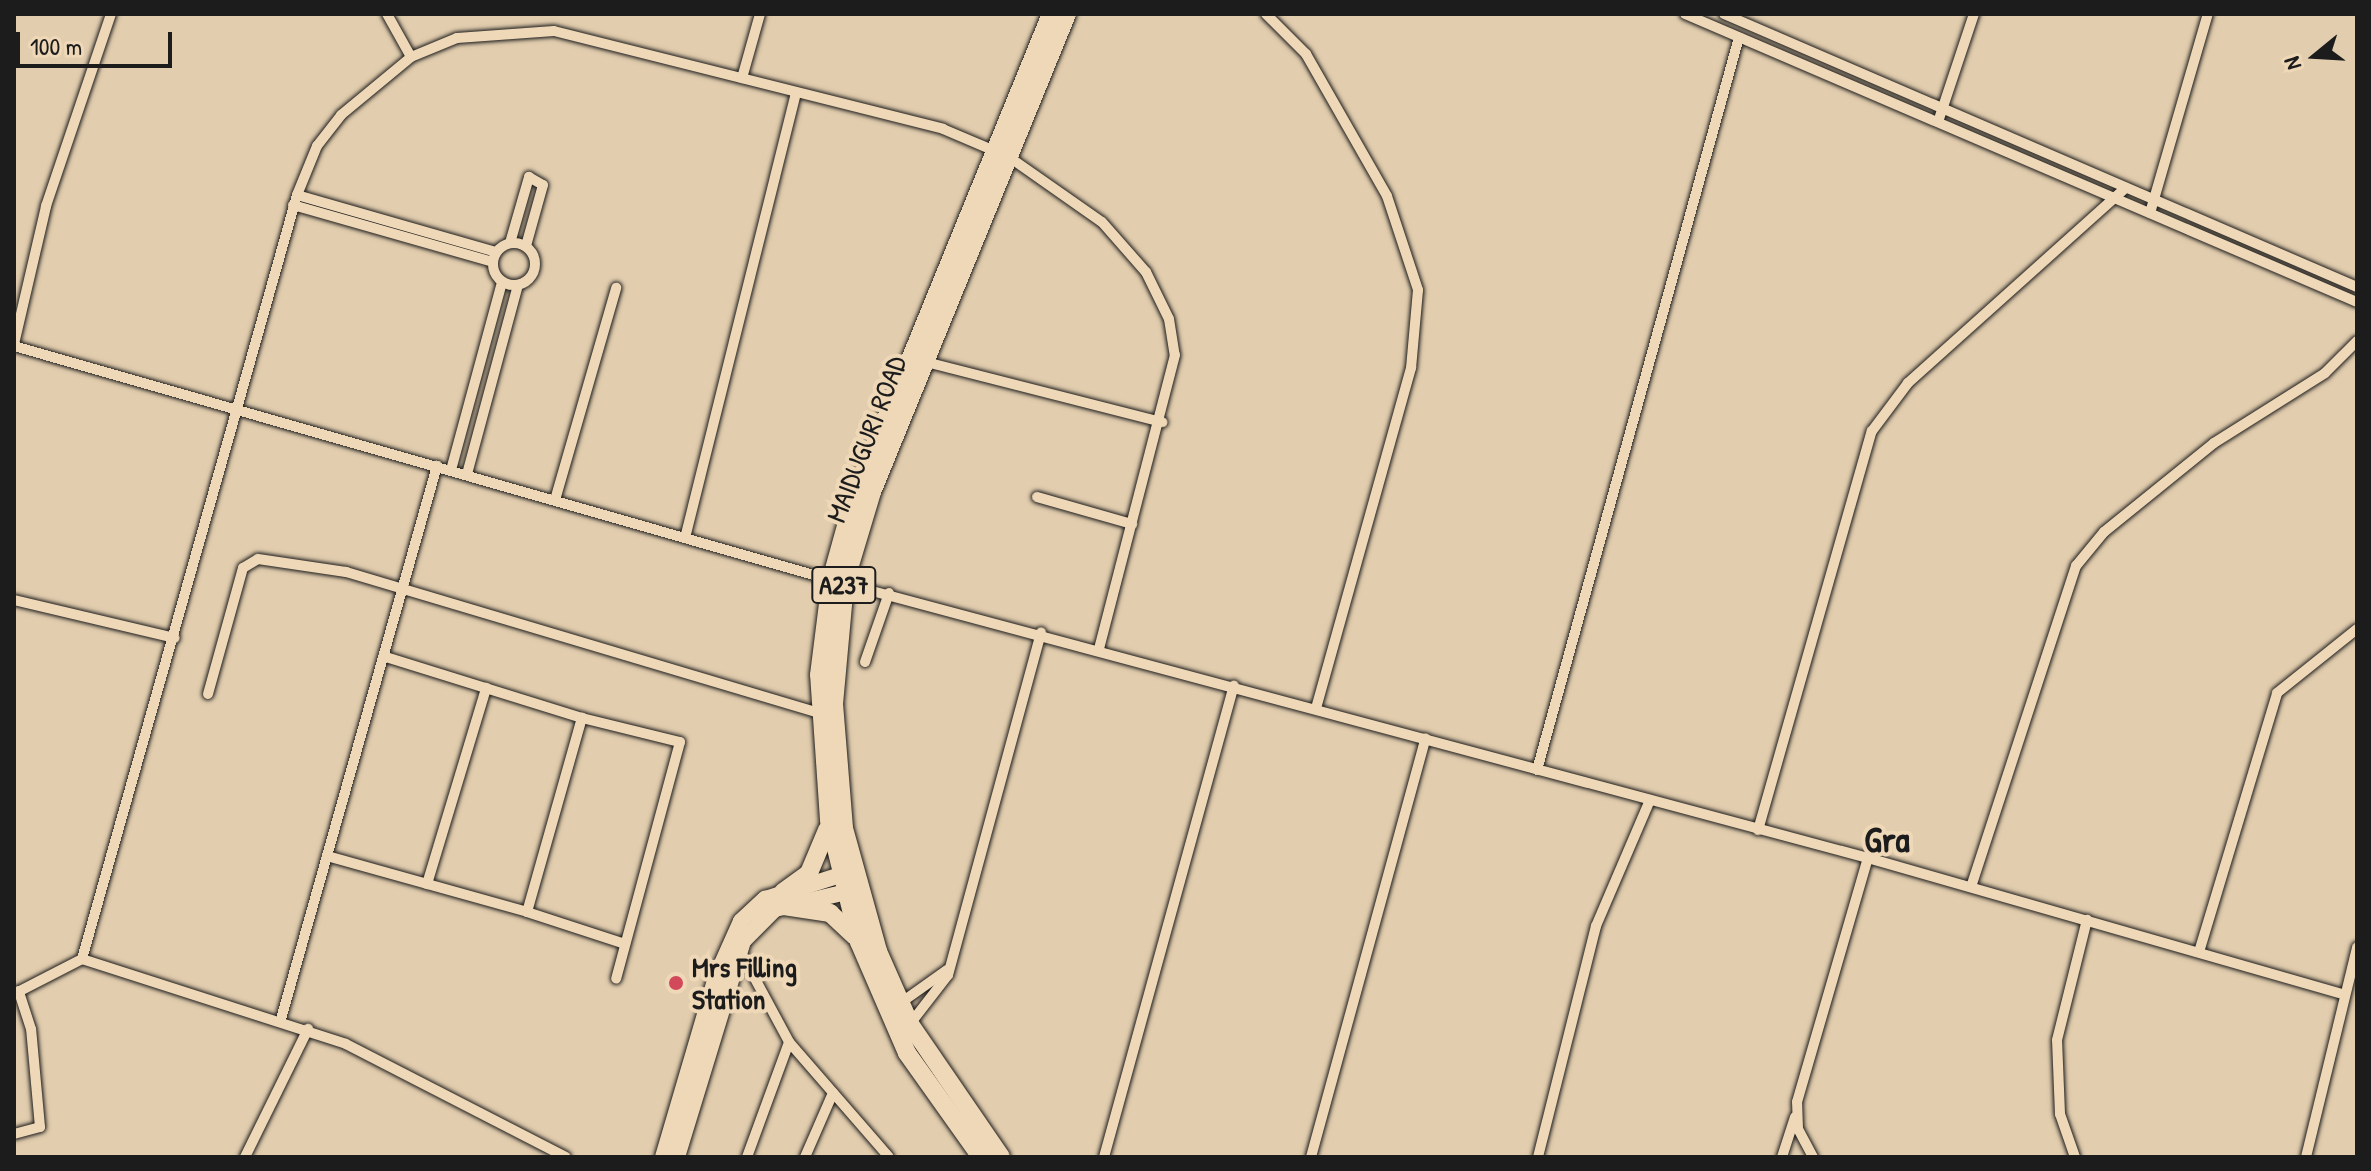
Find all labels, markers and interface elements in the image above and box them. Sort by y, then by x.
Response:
scale bar [20,16,176,66]
north arrow [2275,16,2355,96]
text: 100 m [30,30,82,62]
text: N [2276,53,2308,74]
street label: MAIDUGURI ROAD [819,351,913,527]
road number: A237 [810,563,878,607]
district label: Gra [1864,817,1910,861]
place label: Mrs Filling Station [692,950,797,1016]
marker: Mrs Filling Station [667,974,685,992]

